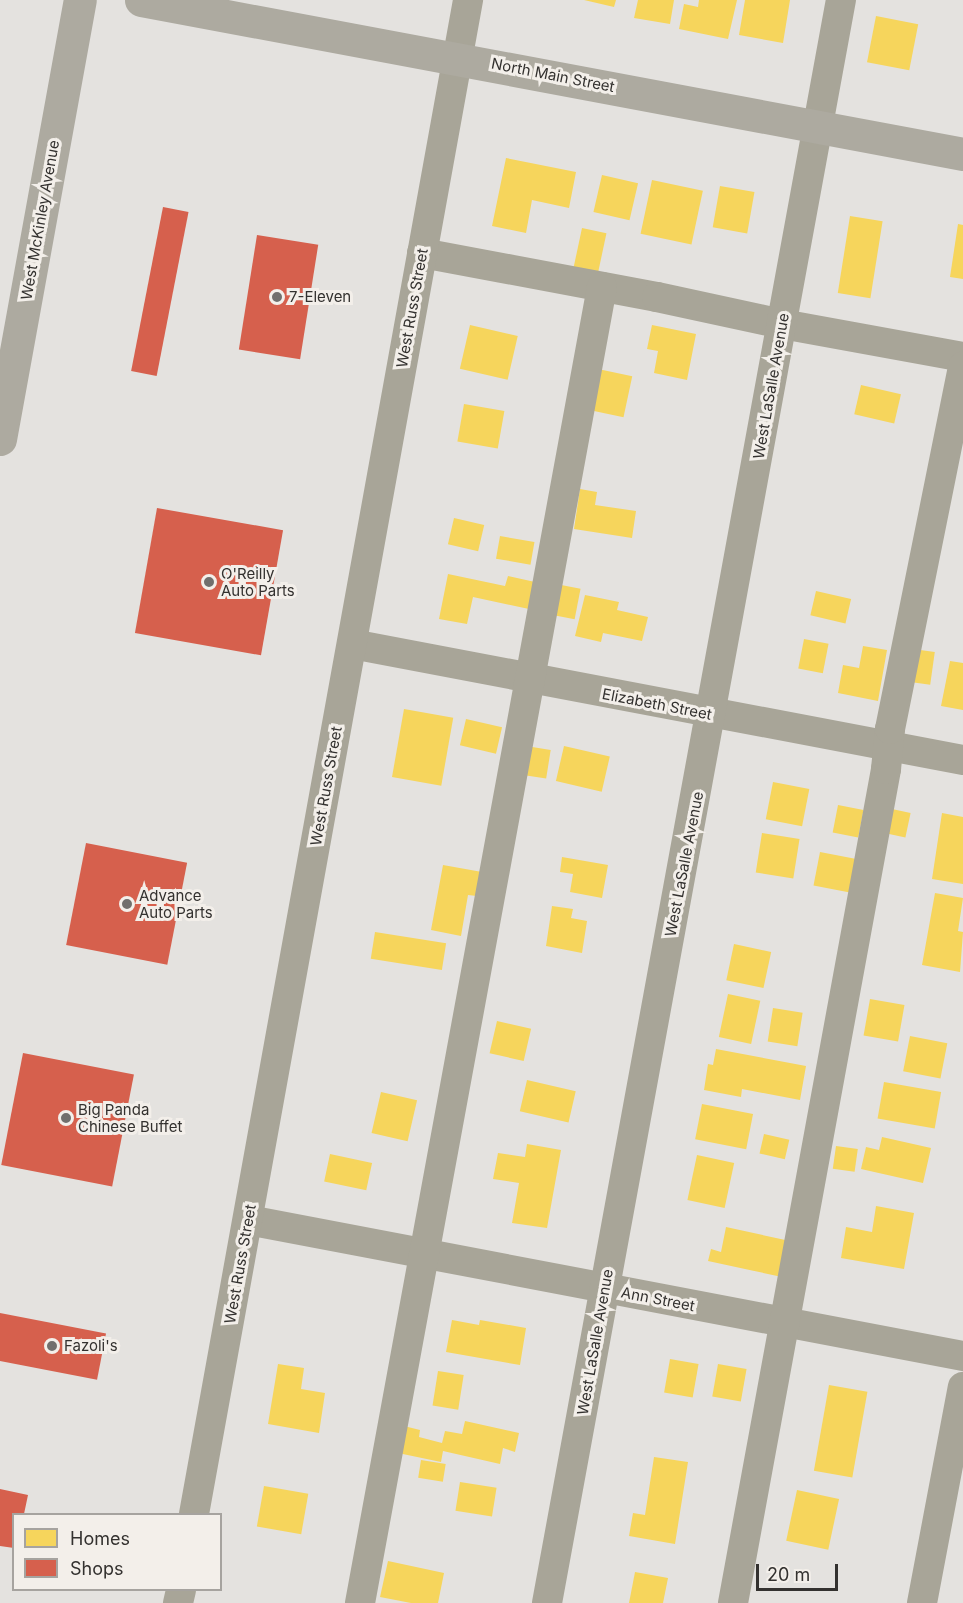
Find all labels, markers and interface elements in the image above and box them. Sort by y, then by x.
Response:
street label: North Main Street [490,54,616,96]
street label: West McKinley Avenue [17,139,63,301]
street label: West Russ Street [393,247,431,369]
place label: 7-Eleven [289,288,351,306]
marker: 7-Eleven [270,290,284,304]
street label: West LaSalle Avenue [749,312,793,460]
place label: O'Reilly Auto Parts [221,564,295,599]
marker: O'Reilly Auto Parts [202,575,216,589]
street label: Elizabeth Street [601,685,713,723]
street label: West Russ Street [307,725,345,847]
street label: West LaSalle Avenue [661,790,707,938]
place label: Advance Auto Parts [139,886,213,921]
marker: Advance Auto Parts [120,897,134,911]
place label: Big Panda Chinese Buffet [78,1100,182,1135]
marker: Big Panda Chinese Buffet [59,1111,73,1125]
street label: West Russ Street [221,1203,259,1325]
street label: West LaSalle Avenue [573,1268,617,1416]
street label: Ann Street [620,1283,696,1315]
place label: Fazoli's [64,1337,118,1355]
marker: Fazoli's [45,1339,59,1353]
legend [12,1513,222,1591]
text: Homes [70,1528,130,1549]
scale bar [759,1552,842,1590]
text: Shops [70,1558,124,1579]
text: 20 m [767,1564,810,1585]

